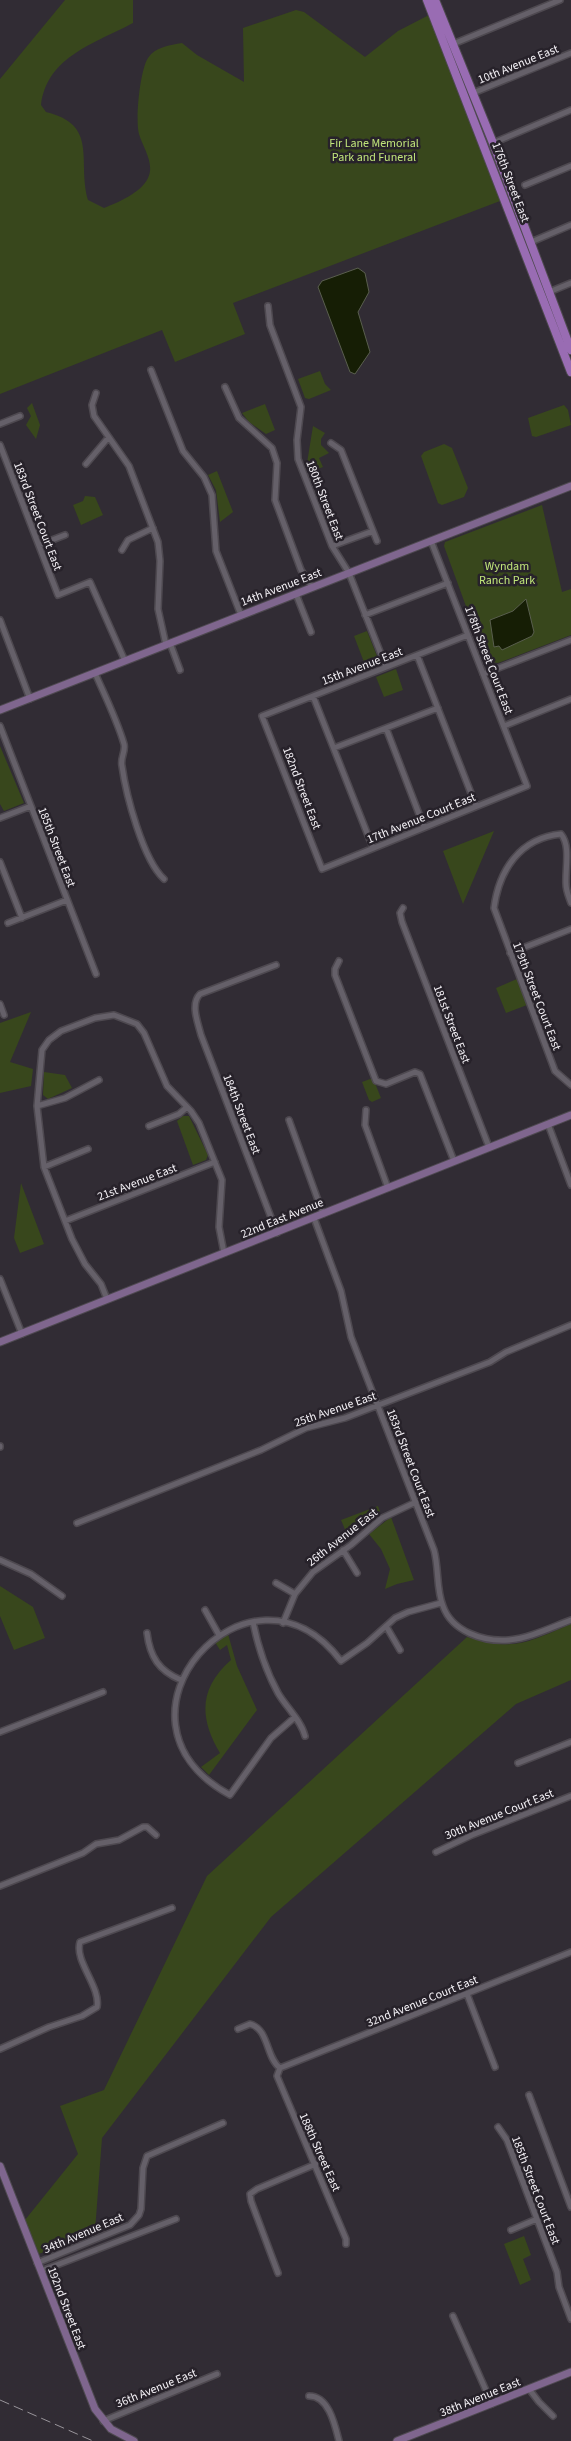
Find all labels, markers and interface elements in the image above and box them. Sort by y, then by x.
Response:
street label: 10th Avenue East [475,41,561,88]
park label: Fir Lane Memorial Park and Funeral [329,135,419,166]
street label: 176th Street East [487,140,534,225]
street label: 180th Street East [301,458,348,543]
street label: 183rd Street Court East [9,459,66,573]
park label: Wyndam Ranch Park [479,558,535,589]
street label: 14th Avenue East [238,564,324,611]
street label: 178th Street Court East [460,603,517,717]
street label: 15th Avenue East [319,643,405,690]
street label: 182nd Street East [278,744,325,832]
street label: 17th Avenue Court East [364,789,478,848]
street label: 185th Street East [33,805,80,890]
street label: 179th Street Court East [508,939,565,1053]
street label: 181st Street East [429,982,474,1066]
street label: 184th Street East [218,1072,265,1157]
street label: 21st Avenue East [95,1160,179,1205]
street label: 22nd East Avenue [238,1194,326,1243]
street label: 25th Avenue East [292,1388,378,1431]
street label: 183rd Street Court East [382,1406,439,1520]
street label: 26th Avenue East [303,1504,381,1570]
street label: 30th Avenue Court East [442,1785,556,1844]
street label: 32nd Avenue Court East [364,1971,480,2032]
street label: 188th Street East [295,2110,345,2194]
street label: 185th Street Court East [507,2133,564,2247]
street label: 34th Avenue East [41,2209,126,2258]
street label: 192nd Street East [43,2264,90,2352]
street label: 36th Avenue East [113,2365,199,2412]
street label: 38th Avenue East [437,2374,523,2421]

